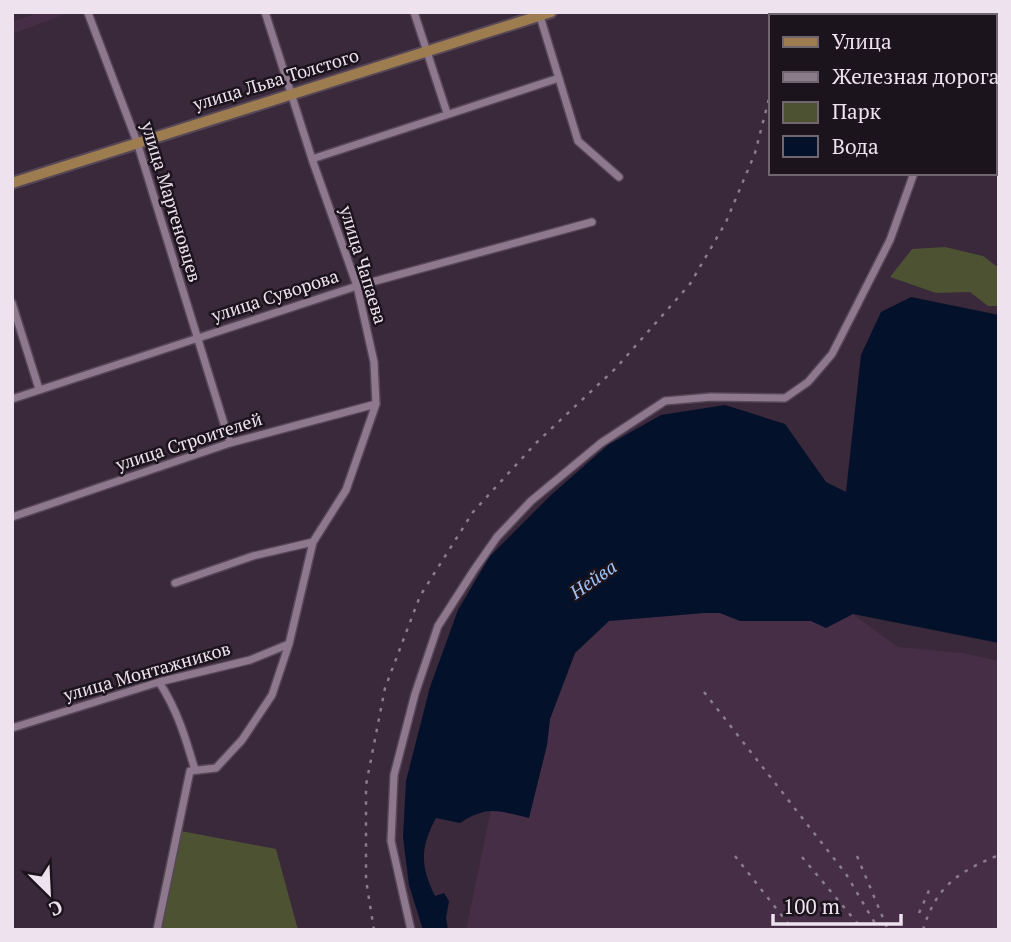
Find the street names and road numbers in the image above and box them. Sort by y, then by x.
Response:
street label: улица Льва Толстого [189,42,361,116]
street label: улица Мартеновцев [136,118,208,285]
street label: улица Чапаева [334,202,393,327]
street label: улица Суворова [207,263,341,327]
street label: улица Строителей [111,406,265,476]
street label: улица Монтажников [60,636,233,707]

